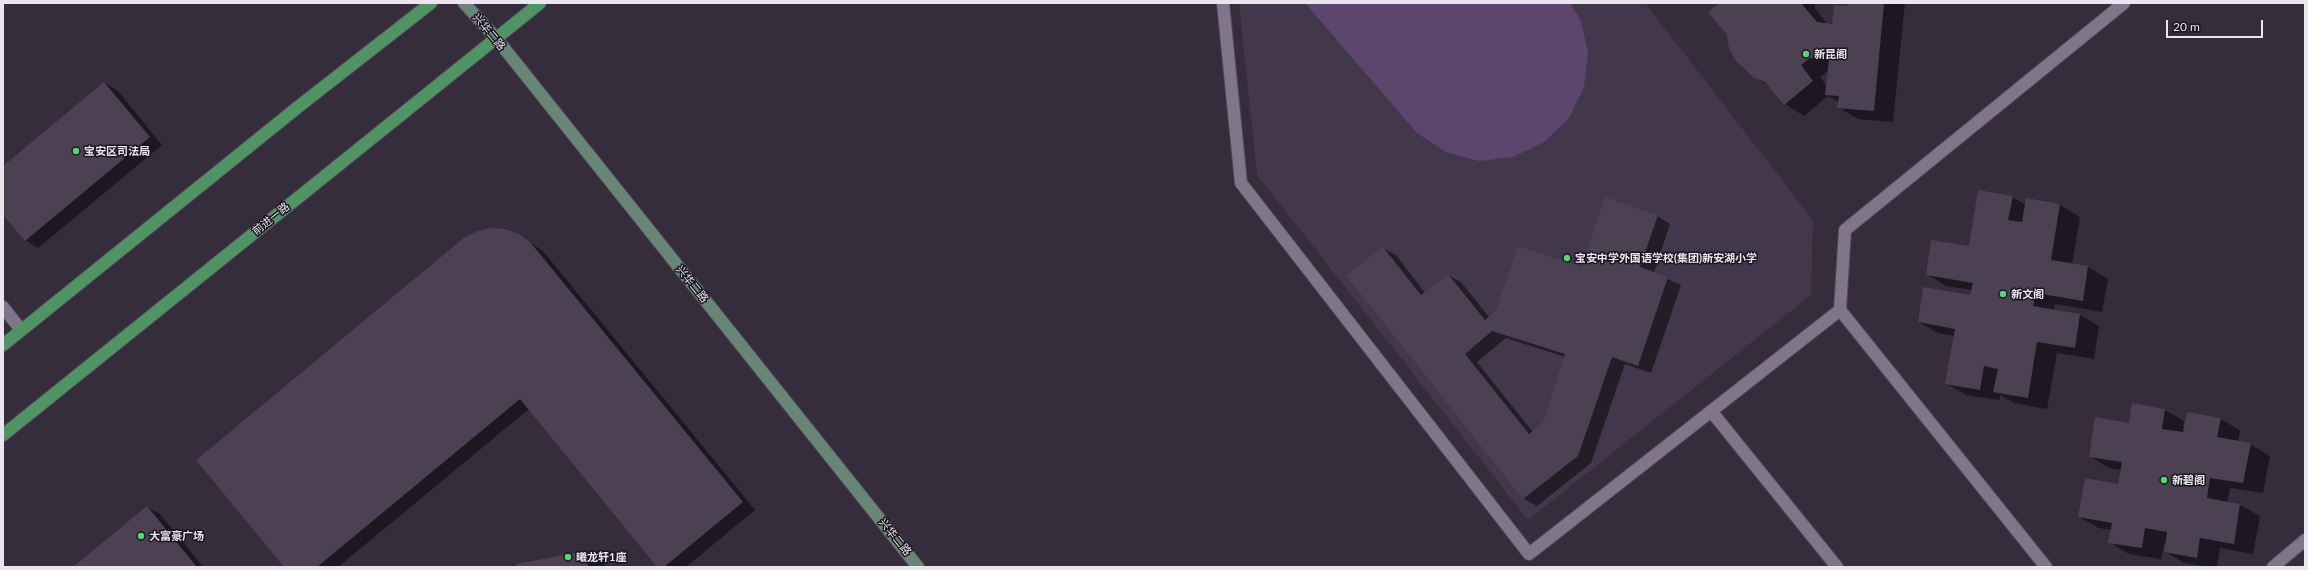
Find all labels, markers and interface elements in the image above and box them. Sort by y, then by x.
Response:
street label: 兴华二路 [470,11,508,53]
scale bar [2168,12,2265,38]
text: 20 m [2173,19,2200,34]
place label: 新昆阁 [1814,47,1847,61]
marker: 新昆阁 [1801,49,1811,59]
place label: 宝安区司法局 [84,144,150,158]
marker: 宝安区司法局 [71,146,81,156]
street label: 前进一路 [250,200,292,238]
place label: 宝安中学外国语学校(集团)新安湖小学 [1575,251,1757,265]
marker: 宝安中学外国语学校(集团)新安湖小学 [1562,253,1572,263]
street label: 兴华二路 [673,263,711,305]
place label: 新文阁 [2011,287,2044,301]
marker: 新文阁 [1998,289,2008,299]
place label: 新碧阁 [2172,473,2205,487]
marker: 新碧阁 [2159,475,2169,485]
street label: 兴华二路 [876,516,914,558]
place label: 大富豪广场 [149,529,204,543]
marker: 大富豪广场 [136,531,146,541]
place label: 曦龙轩1座 [576,550,626,564]
marker: 曦龙轩1座 [563,552,573,562]

